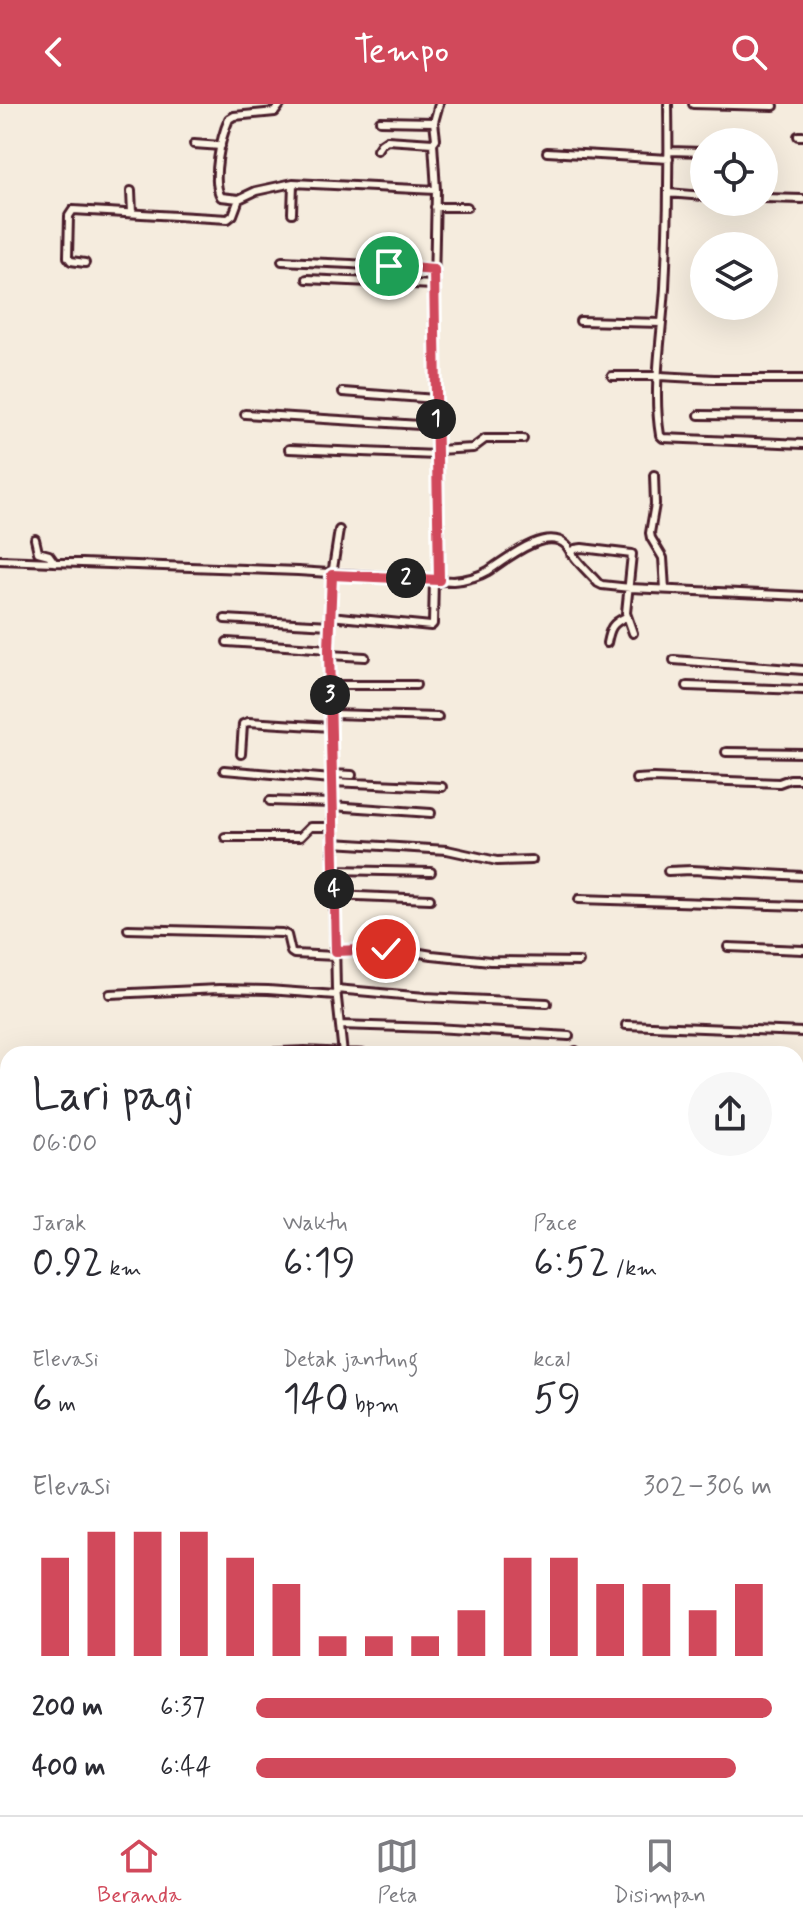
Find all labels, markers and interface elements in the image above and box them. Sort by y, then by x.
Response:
text: Tempo [354,29,449,76]
icon: back [32,30,76,74]
icon: search [727,30,771,74]
map controls [690,128,778,320]
button: locate [690,128,778,216]
pin [355,232,423,300]
button: layers [690,232,778,320]
icon: arrive [367,244,411,288]
pin: 1 [416,399,456,439]
text: 1 [431,405,441,433]
pin: 2 [386,558,426,598]
text: 2 [401,564,411,592]
pin: 3 [310,675,350,715]
text: 3 [325,681,335,709]
pin: 4 [314,869,354,909]
text: 4 [328,875,340,903]
pin [352,915,420,983]
icon: check [364,927,408,971]
text: Lari pagi [32,1068,193,1126]
button: share [688,1072,772,1156]
text: 06:00 [32,1127,97,1161]
text: Jarak [32,1210,86,1238]
text: Waktu [283,1210,348,1238]
text: Pace [533,1210,577,1238]
text: 0.92 [32,1238,103,1290]
text: 6:19 [283,1238,356,1290]
text: 6:52 [533,1238,610,1290]
text: km [103,1255,142,1283]
text: /km [610,1255,657,1283]
text: Elevasi [32,1346,98,1374]
text: Detak jantung [283,1346,418,1374]
text: kcal [533,1346,570,1374]
text: 6 [32,1374,52,1426]
text: 140 [283,1374,349,1426]
text: 59 [533,1374,581,1426]
text: m [52,1391,76,1419]
text: bpm [349,1391,399,1419]
text: Elevasi [32,1470,111,1504]
text: 302–306 m [643,1470,772,1504]
text: 200 m [32,1691,103,1725]
text: 6:37 [160,1691,205,1725]
text: 400 m [32,1751,105,1785]
text: 6:44 [160,1751,211,1785]
tab: Beranda [97,1834,181,1910]
tab: Peta [375,1834,419,1910]
tab: Disimpan [614,1834,706,1910]

